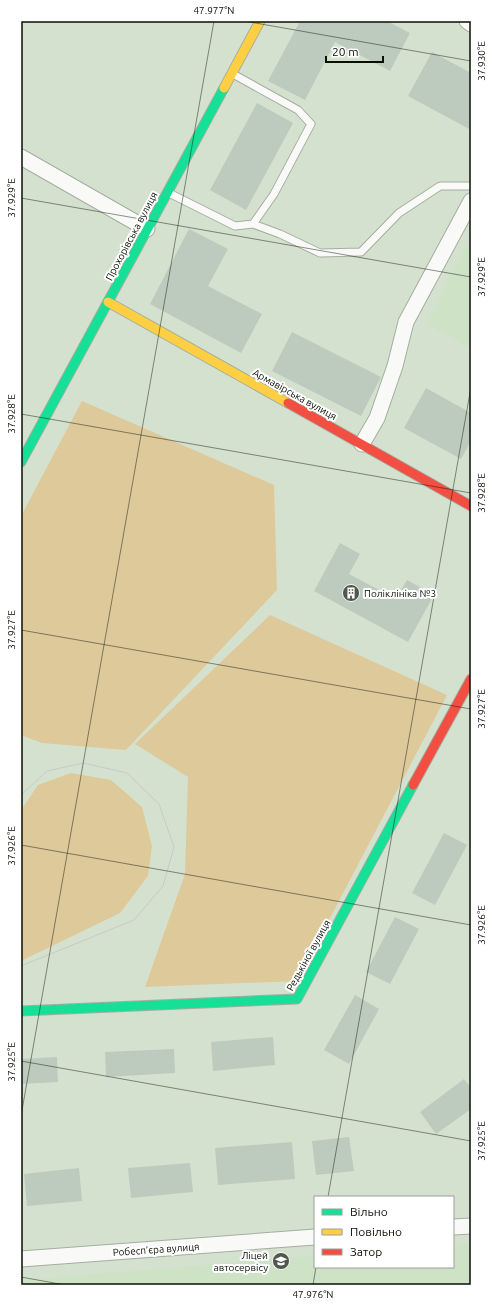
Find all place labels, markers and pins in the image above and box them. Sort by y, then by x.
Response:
building icon: Поліклініка №3 [341,583,361,603]
place label: Поліклініка №3 [364,588,436,599]
place label: Ліцей автосервісу [214,1250,268,1273]
school or university icon: Ліцей автосервісу [271,1251,291,1271]

